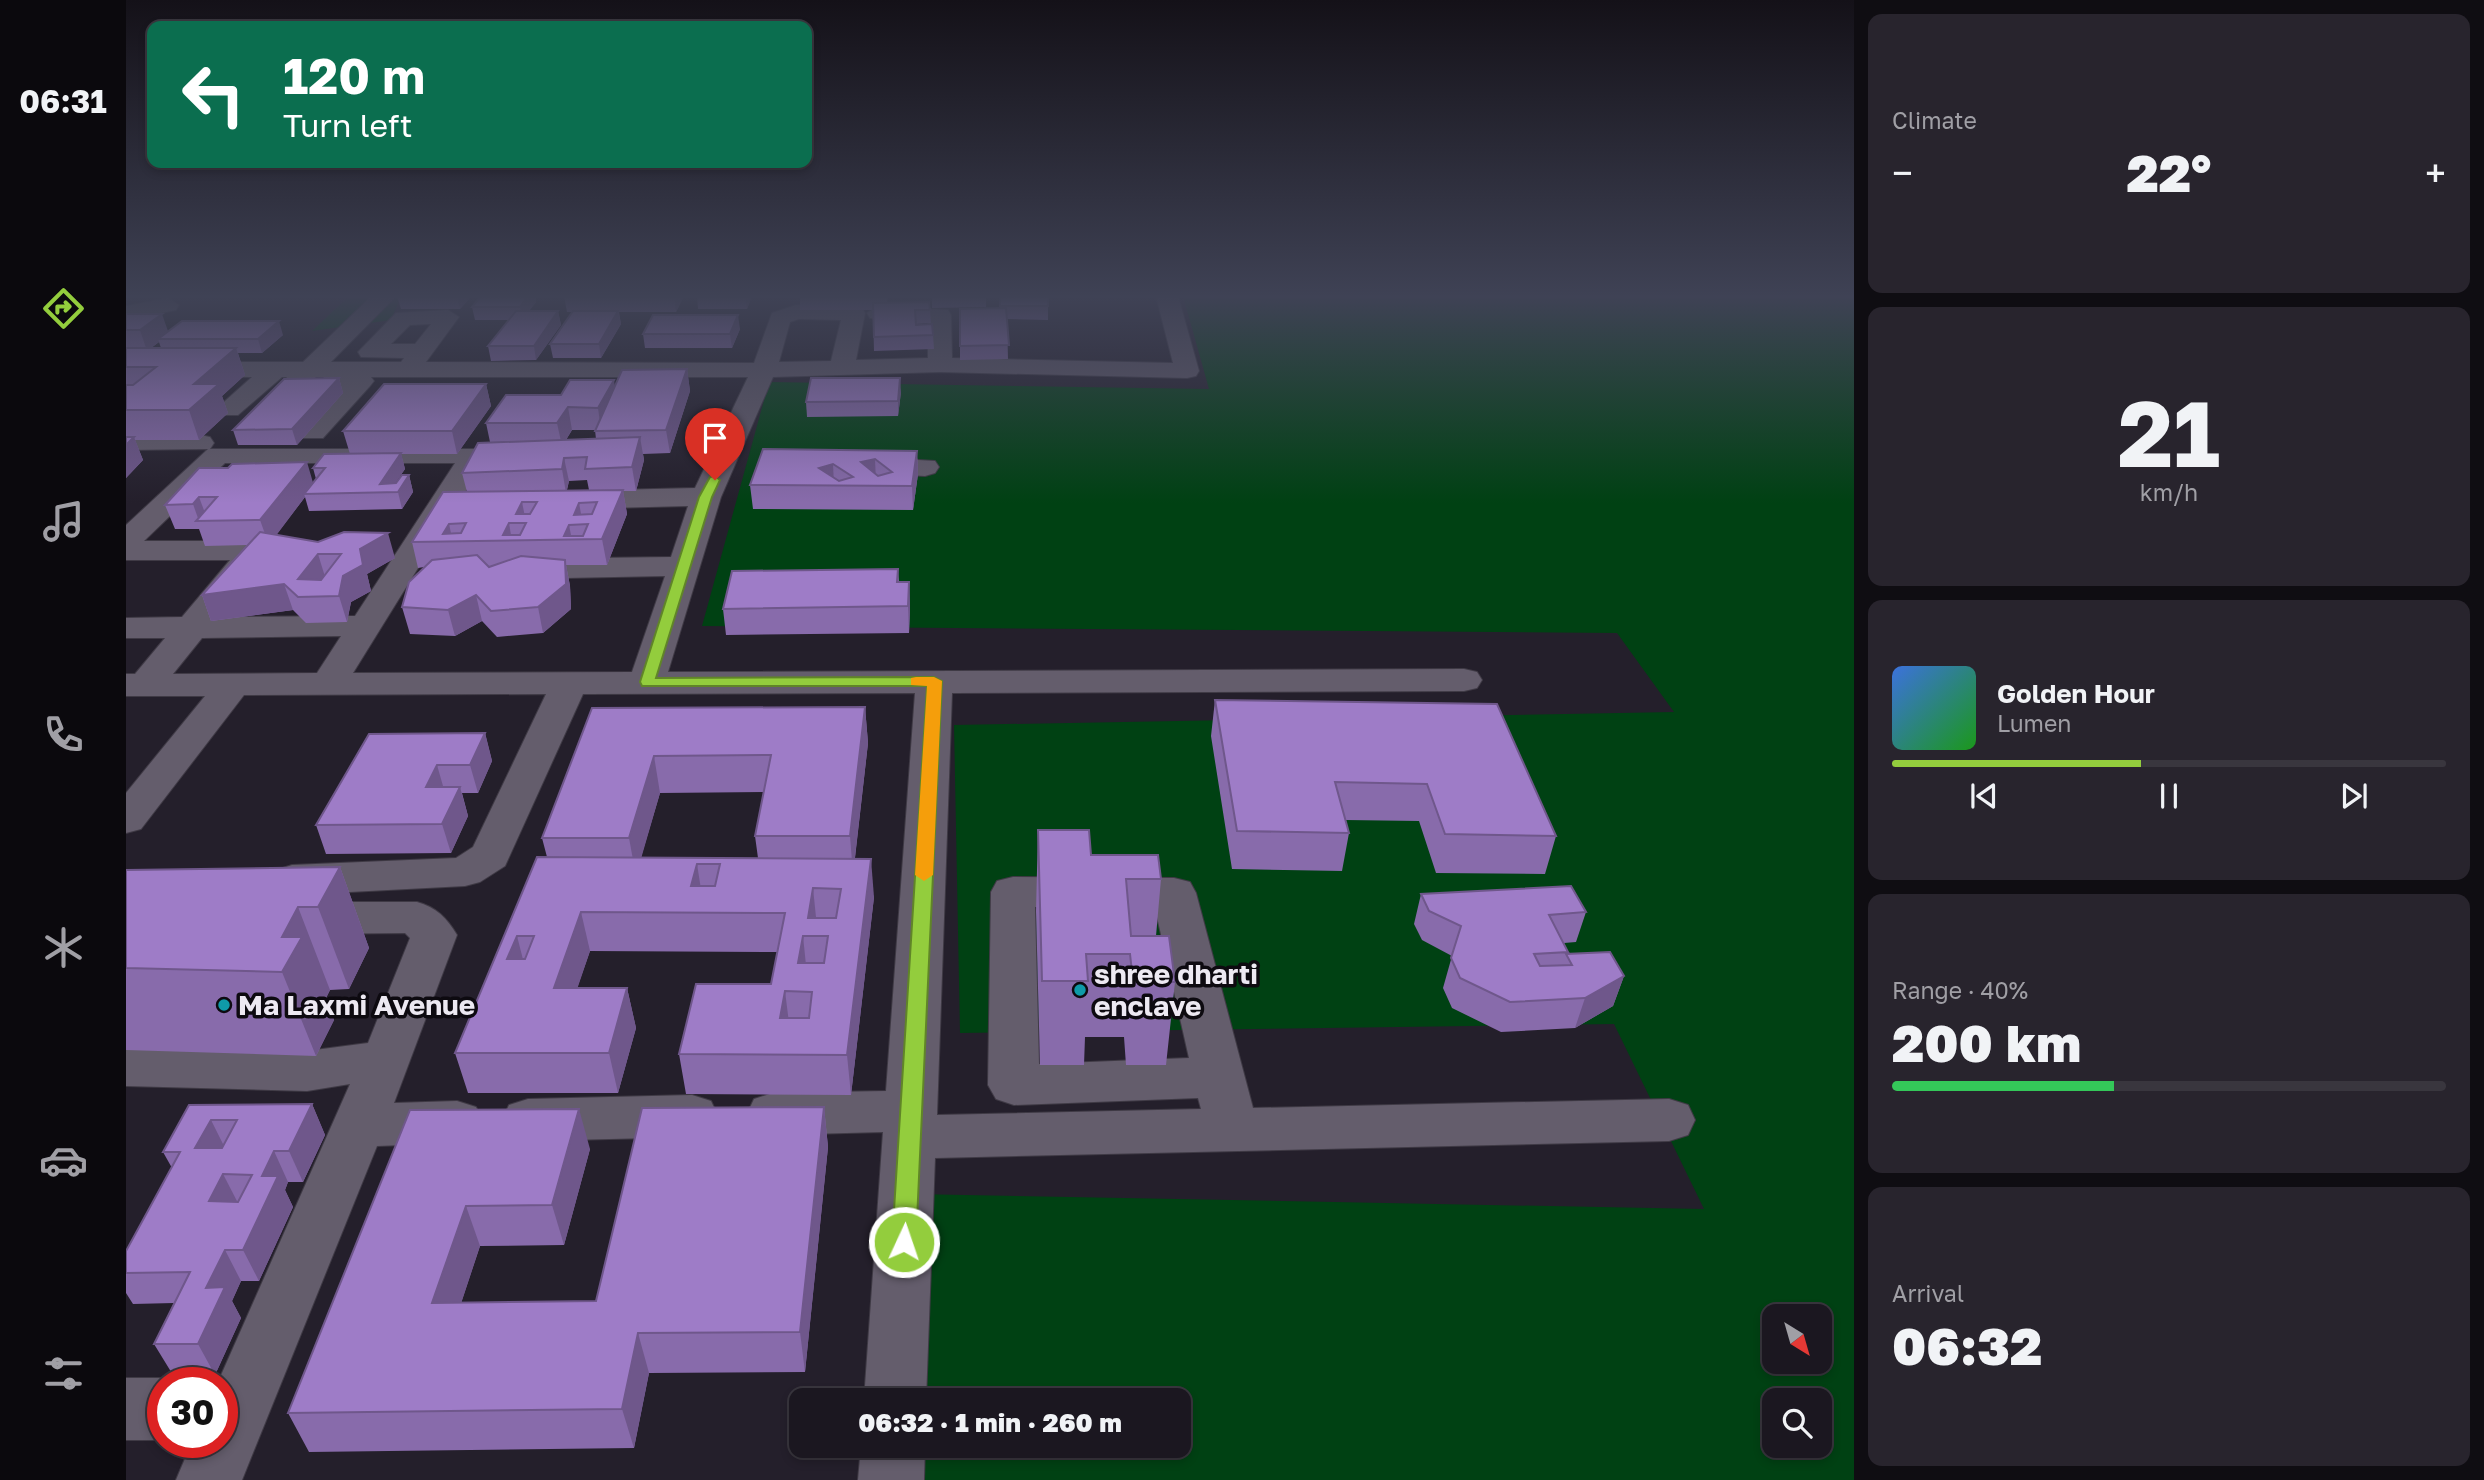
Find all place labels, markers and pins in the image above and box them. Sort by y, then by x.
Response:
pin [685,408,745,480]
place label: shree dharti enclave [1094,957,1258,1022]
marker: shree dharti enclave [1072,982,1088,998]
place label: Ma Laxmi Avenue [238,988,475,1021]
marker: Ma Laxmi Avenue [216,997,232,1013]

